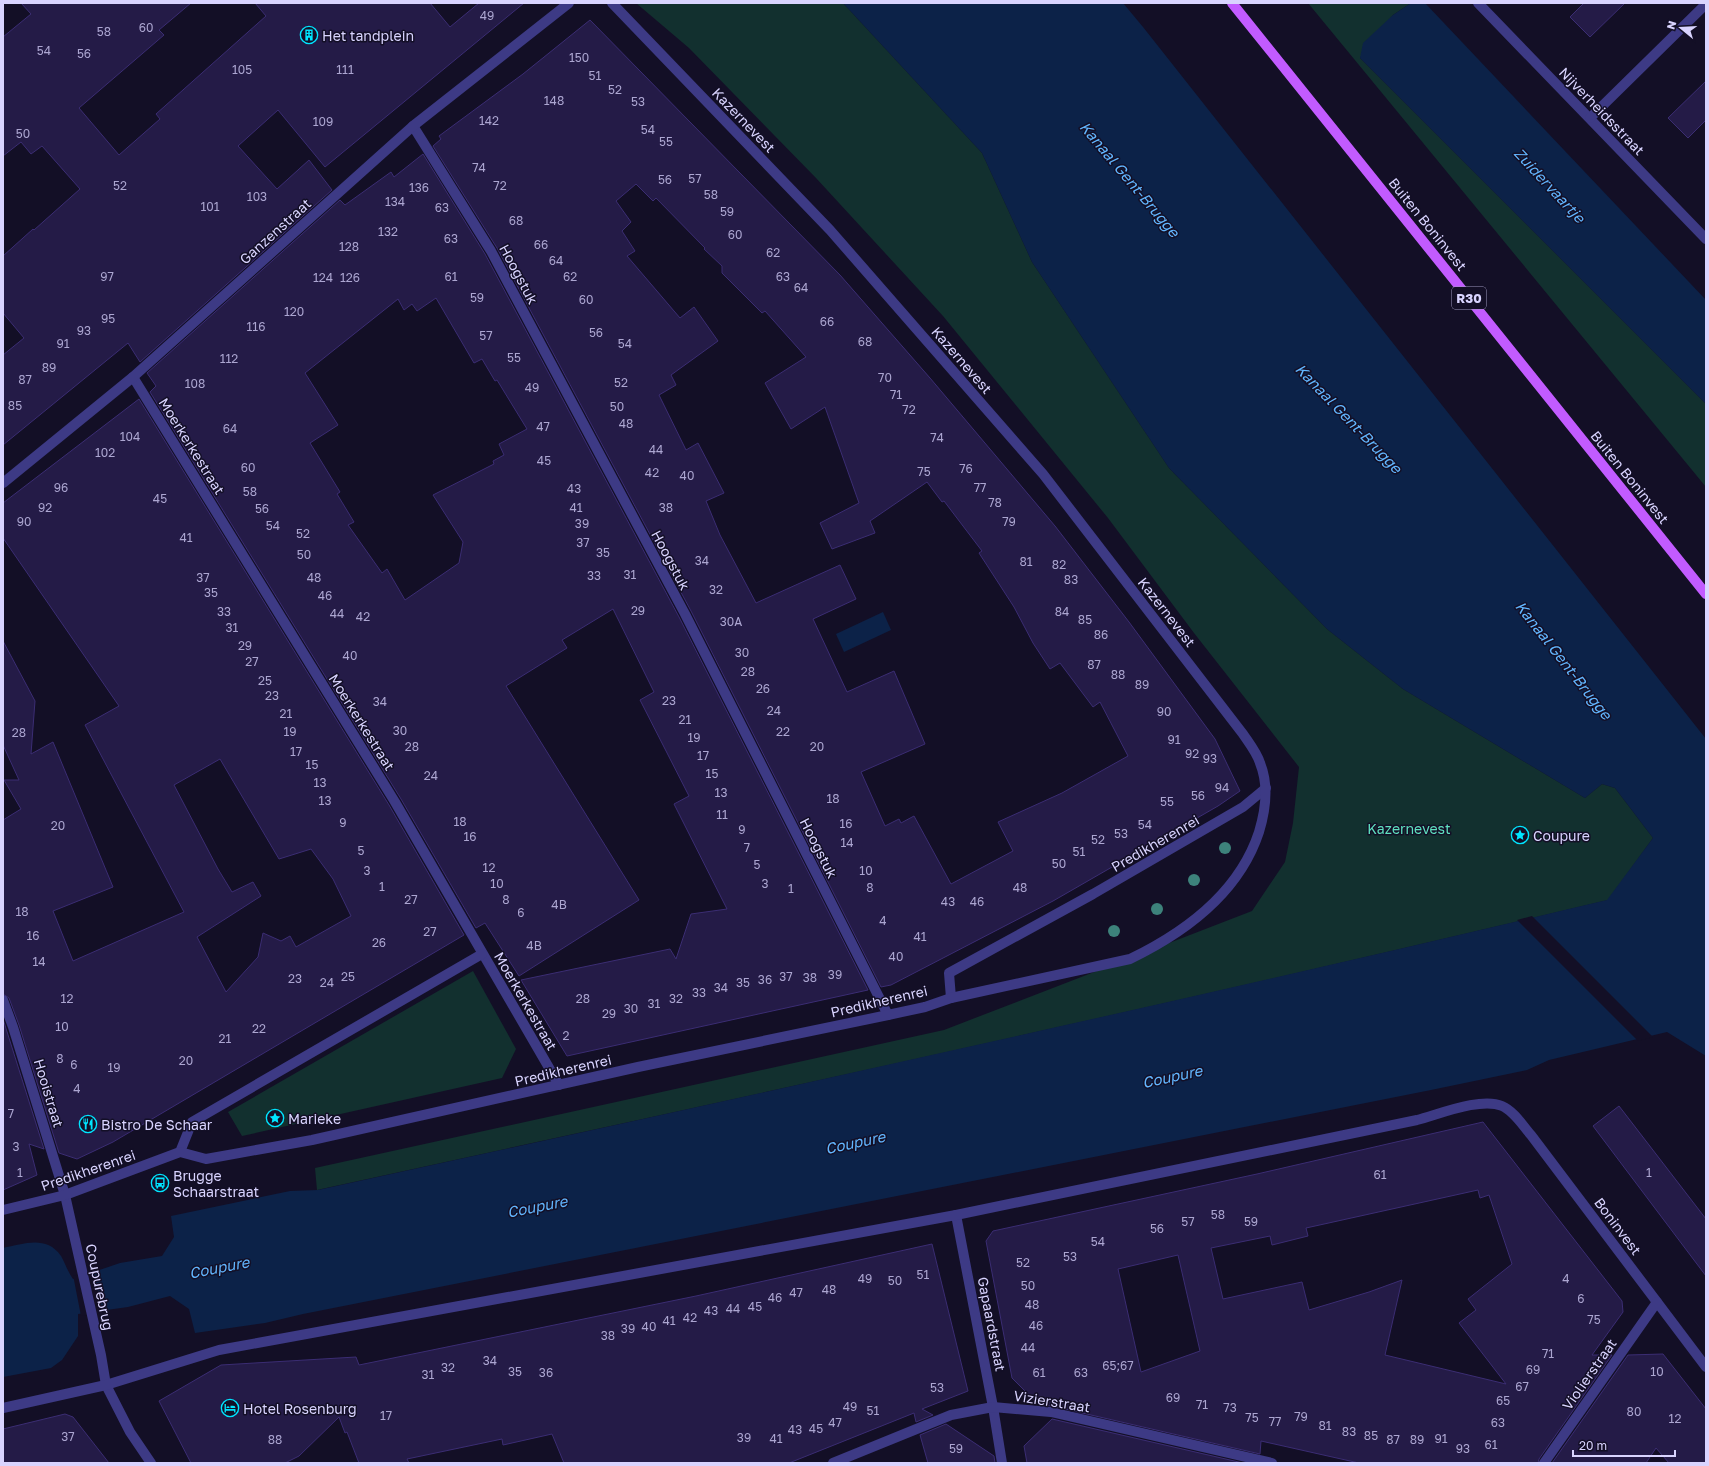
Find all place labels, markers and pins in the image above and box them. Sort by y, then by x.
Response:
building icon: Het tandplein [299,25,319,45]
place label: Het tandplein [322,27,414,44]
place icon: Coupure [1510,825,1530,845]
place label: Coupure [1533,827,1590,844]
place icon: Marieke [265,1108,285,1128]
place label: Marieke [288,1110,341,1127]
restaurant icon: Bistro De Schaar [78,1114,98,1134]
place label: Bistro De Schaar [101,1116,213,1133]
place label: Brugge Schaarstraat [173,1167,259,1200]
bus stop icon: Brugge Schaarstraat [150,1173,170,1193]
hotel icon: Hotel Rosenburg [220,1398,240,1418]
place label: Hotel Rosenburg [243,1400,357,1417]

